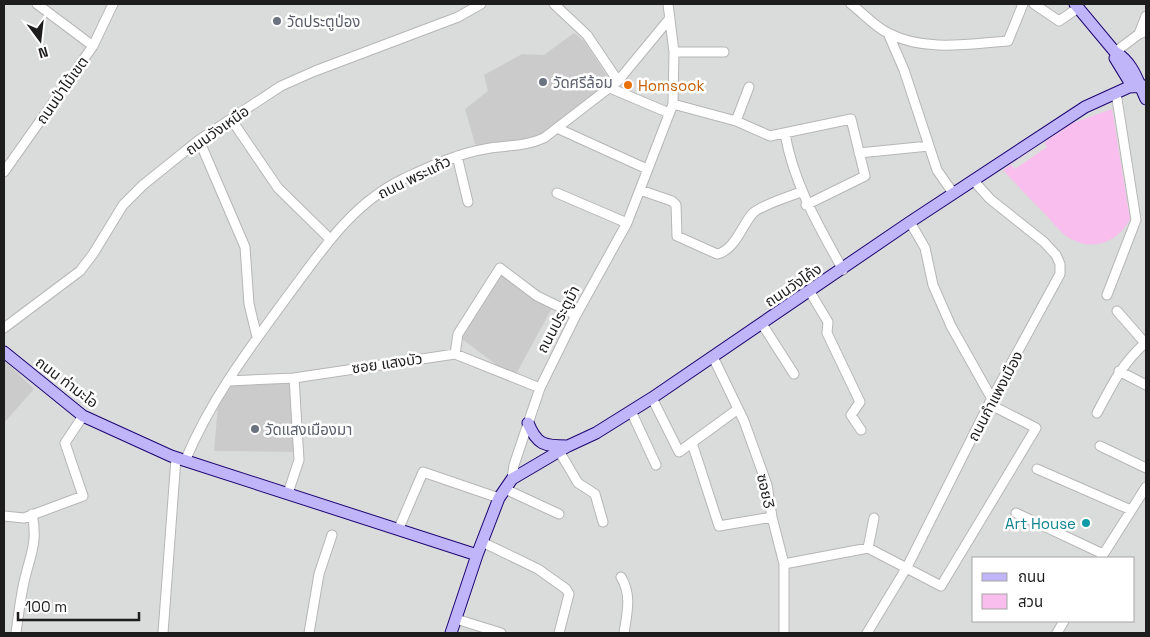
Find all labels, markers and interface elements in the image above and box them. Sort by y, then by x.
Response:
place label: วัดประตูป่อง [287,12,360,31]
north arrow [15,15,65,65]
marker: วัดประตูป่อง [271,15,283,27]
text: N [36,43,50,62]
street label: ถนนป่าไม้เขต [32,52,92,128]
place label: วัดศรีล้อม [553,73,613,92]
marker: วัดศรีล้อม [537,76,549,88]
place label: Homsook [638,76,705,95]
marker: Homsook [622,79,634,91]
street label: ถนนวังเหนือ [181,101,253,159]
street label: ถนน พระแก้ว [374,151,454,203]
street label: ถนนวังโค้ง [761,259,825,311]
street label: ถนนประตูม้า [532,282,584,356]
street label: ถนนกำแพงเมือง [963,348,1027,444]
street label: ซอย แสงบัว [350,349,424,377]
street label: ถนน ท่ามะโอ [32,352,102,412]
place label: วัดแสงเมืองมา [265,420,352,439]
marker: วัดแสงเมืองมา [249,423,261,435]
street label: ซอย3 [753,472,779,510]
place label: Art House [1005,514,1076,533]
marker: Art House [1080,517,1092,529]
legend [972,557,1135,622]
text: ถนน [1018,567,1045,586]
scale bar [18,590,139,622]
text: สวน [1018,592,1043,611]
text: 100 m [25,597,67,616]

